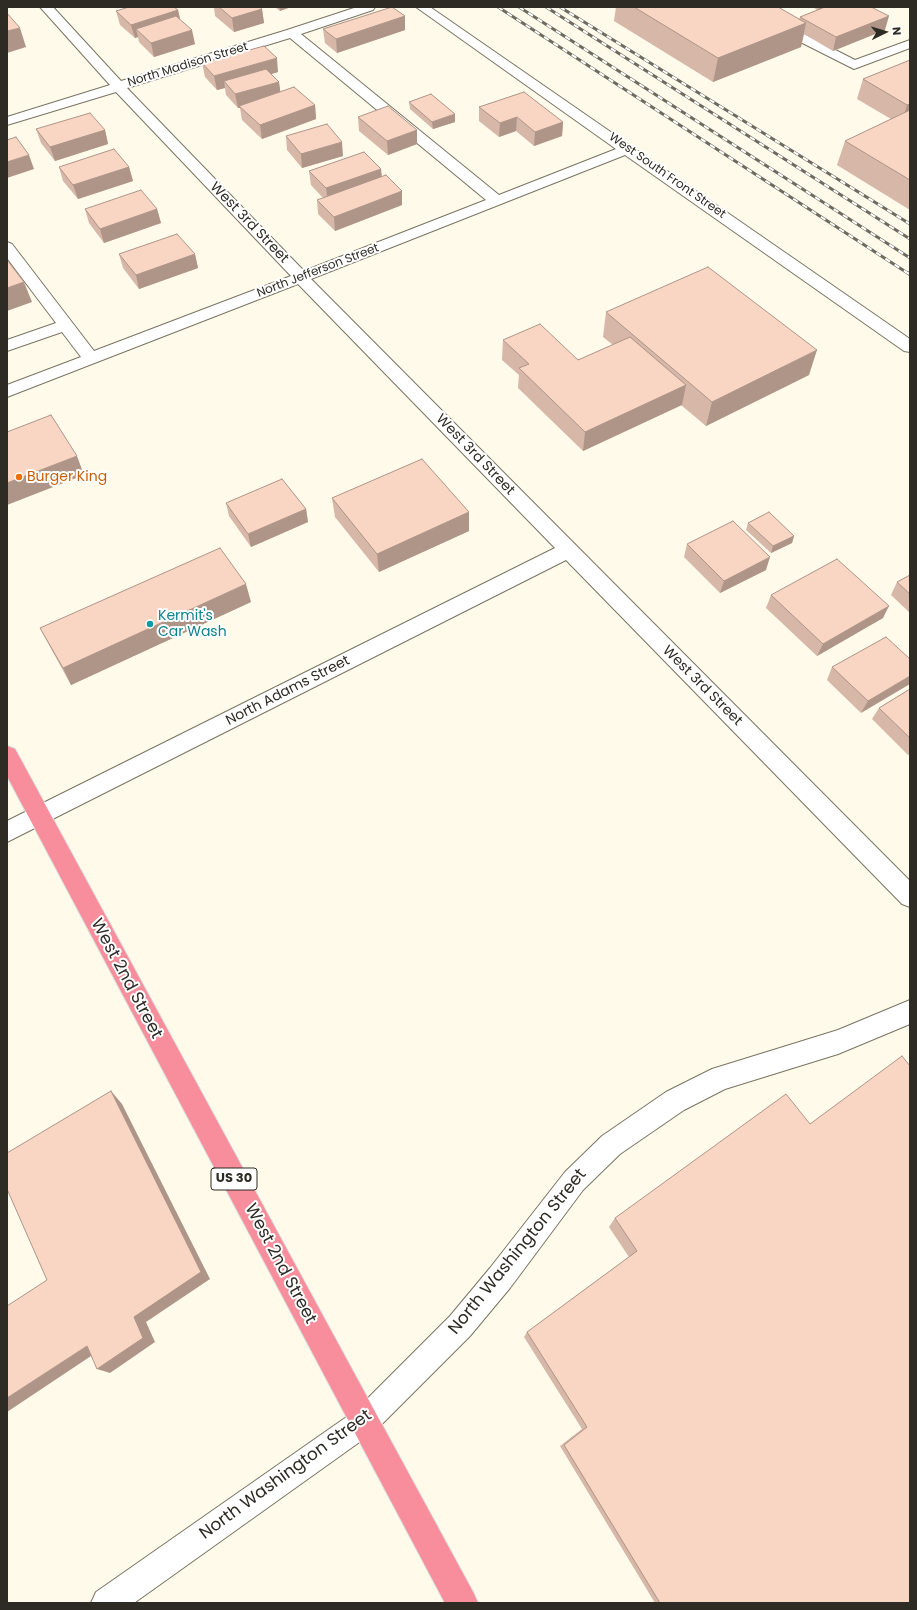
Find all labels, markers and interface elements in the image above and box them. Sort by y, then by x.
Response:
north arrow [865,12,905,52]
text: N [889,26,905,36]
street label: North Madison Street [126,40,250,90]
street label: West South Front Street [606,130,728,222]
street label: West 3rd Street [206,179,292,267]
street label: North Jefferson Street [255,241,381,301]
street label: West 3rd Street [432,411,518,499]
place label: Burger King [27,469,107,485]
marker: Burger King [14,472,24,482]
place label: Kermit's Car Wash [158,608,227,640]
marker: Kermit's Car Wash [145,619,155,629]
street label: West 3rd Street [659,643,745,729]
street label: North Adams Street [223,652,353,730]
street label: West 2nd Street [86,915,166,1043]
street label: North Washington Street [445,1165,591,1339]
road number: US 30 [211,1168,257,1190]
street label: West 2nd Street [240,1200,320,1328]
street label: North Washington Street [196,1406,376,1544]

